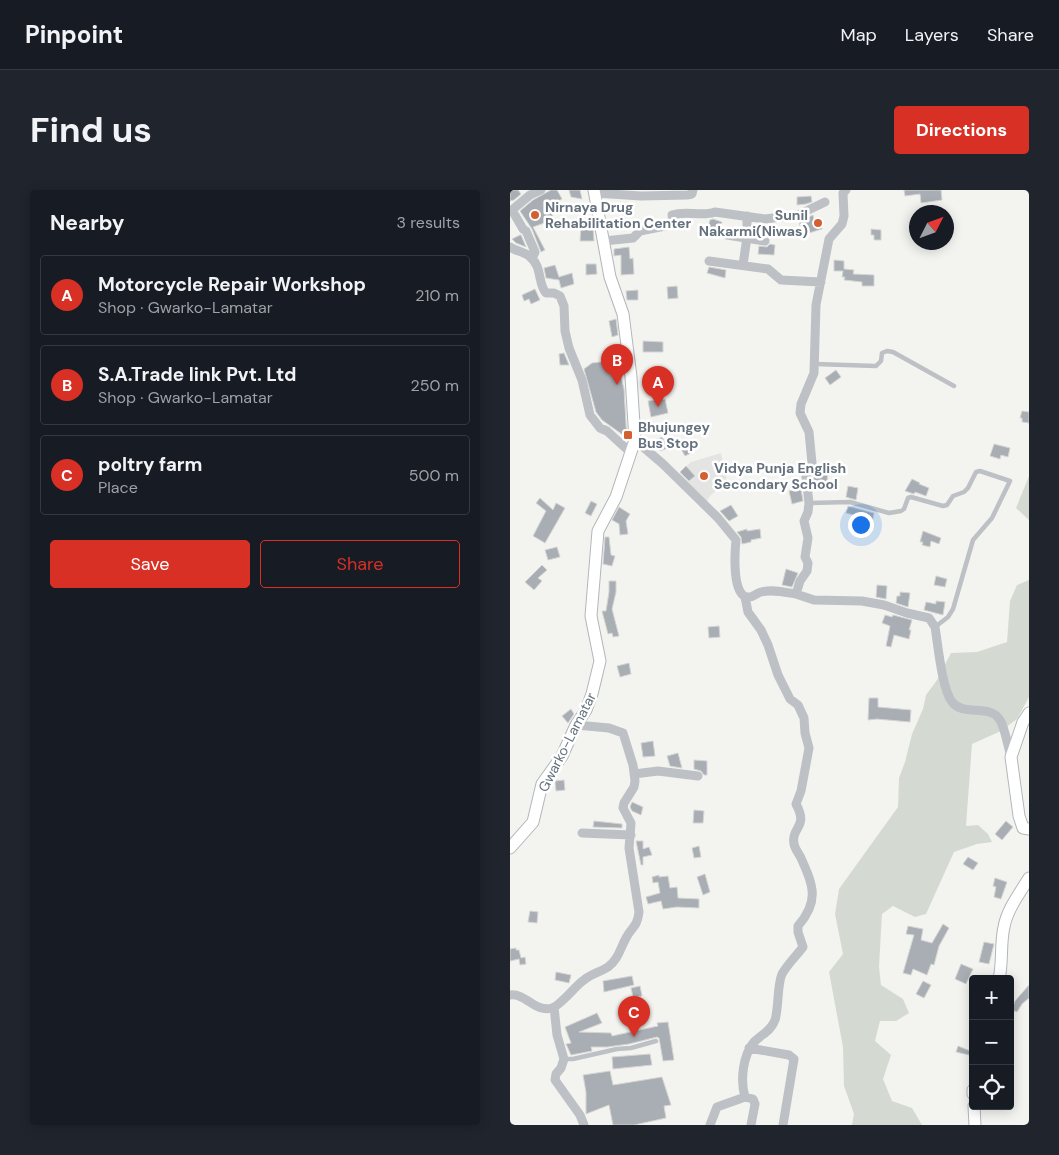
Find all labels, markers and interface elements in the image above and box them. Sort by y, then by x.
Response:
text: Pinpoint [25,19,123,50]
text: Map [841,23,877,47]
text: Layers [905,23,959,47]
text: Share [987,23,1034,47]
button: Directions [894,106,1029,154]
text: Find us [30,107,152,153]
place label: Nirnaya Drug Rehabilitation Center [545,198,692,232]
north arrow [909,205,954,250]
place label: Sunil Nakarmi(Niwas) [699,206,808,240]
text: Nearby [50,209,124,237]
marker: Nirnaya Drug Rehabilitation Center [529,209,541,221]
text: 3 results [397,212,460,233]
marker: Sunil Nakarmi(Niwas) [812,217,824,229]
text: Motorcycle Repair Workshop [98,272,366,297]
text: A [61,285,73,306]
text: 210 m [415,285,459,306]
text: Shop · Gwarko-Lamatar [98,297,273,318]
pin: B [601,344,633,385]
text: S.A.Trade link Pvt. Ltd [98,362,296,387]
pin: A [642,366,674,407]
text: B [62,375,72,396]
text: 250 m [411,375,459,396]
text: Shop · Gwarko-Lamatar [98,387,273,408]
place label: Bhujungey Bus Stop [638,418,710,452]
marker: Bhujungey Bus Stop [622,429,634,441]
text: poltry farm [98,452,203,477]
place label: Vidya Punja English Secondary School [714,459,846,493]
text: C [61,465,73,486]
text: 500 m [409,465,459,486]
marker: Vidya Punja English Secondary School [698,470,710,482]
text: Place [98,477,138,498]
your location [848,512,874,538]
button: Save [50,540,250,588]
button: Share [260,540,460,588]
street label: Gwarko-Lamatar [534,689,600,795]
map controls [969,975,1014,1110]
button: + [969,975,1014,1020]
pin: C [618,996,650,1037]
button: − [969,1020,1014,1065]
button: locate [969,1065,1014,1110]

